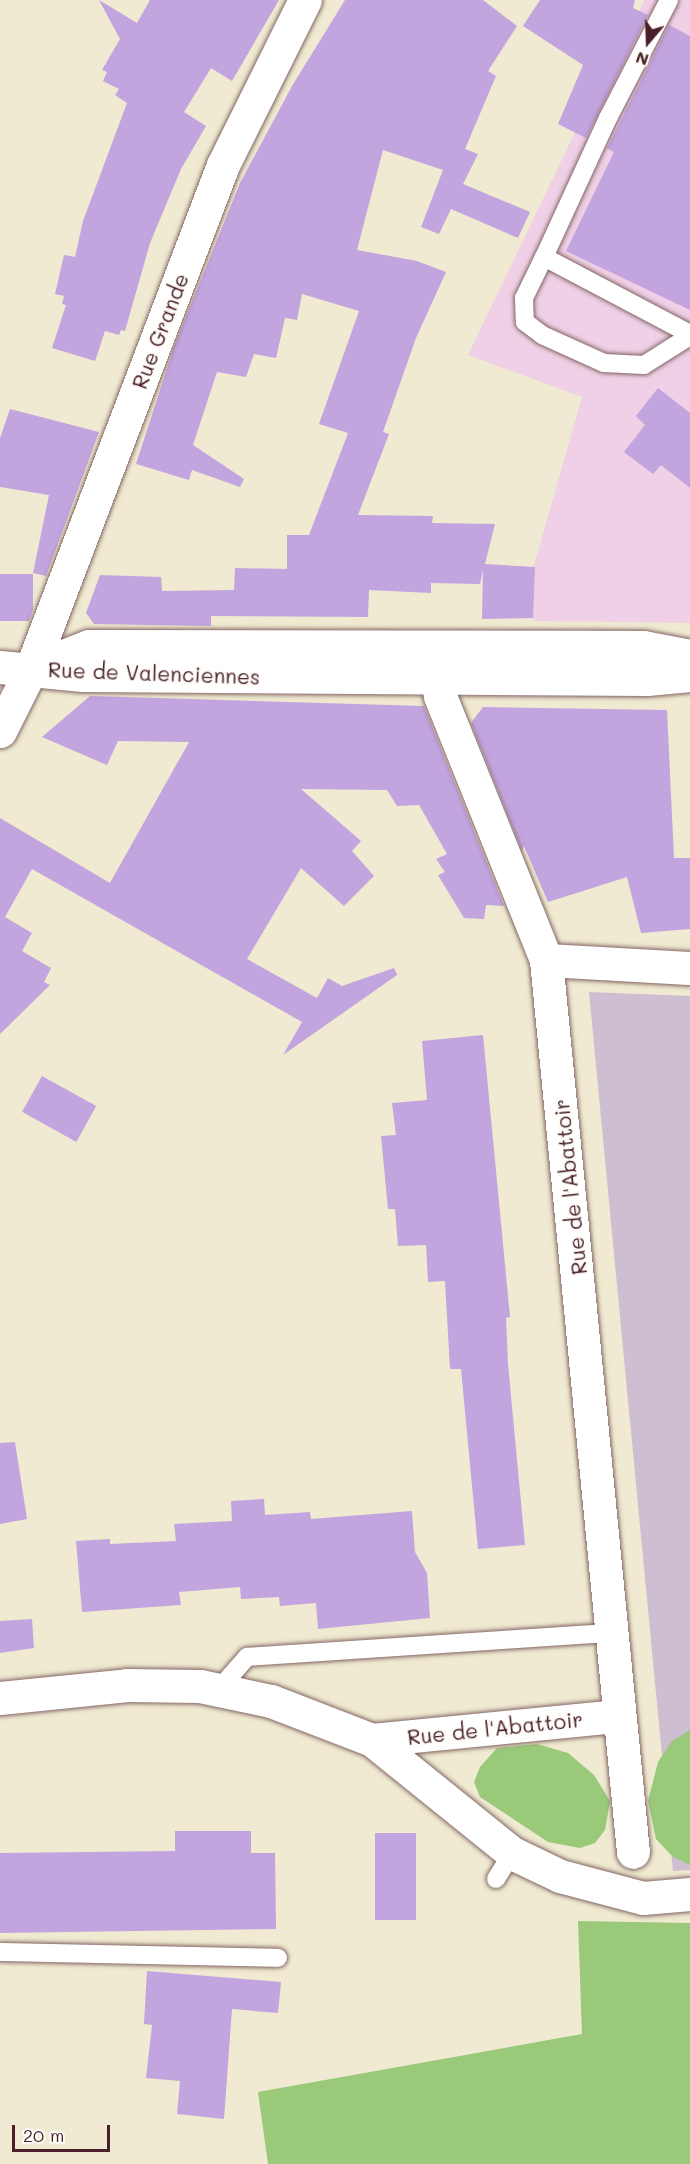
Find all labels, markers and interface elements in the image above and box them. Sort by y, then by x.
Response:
north arrow [618,12,678,72]
text: N [633,48,651,71]
street label: Rue Grande [126,270,194,392]
street label: Rue de Valenciennes [47,657,261,689]
street label: Rue de l'Abattoir [548,1098,592,1276]
street label: Rue de l'Abattoir [406,1706,584,1750]
scale bar [15,2113,112,2151]
text: 20 m [23,2123,64,2147]

